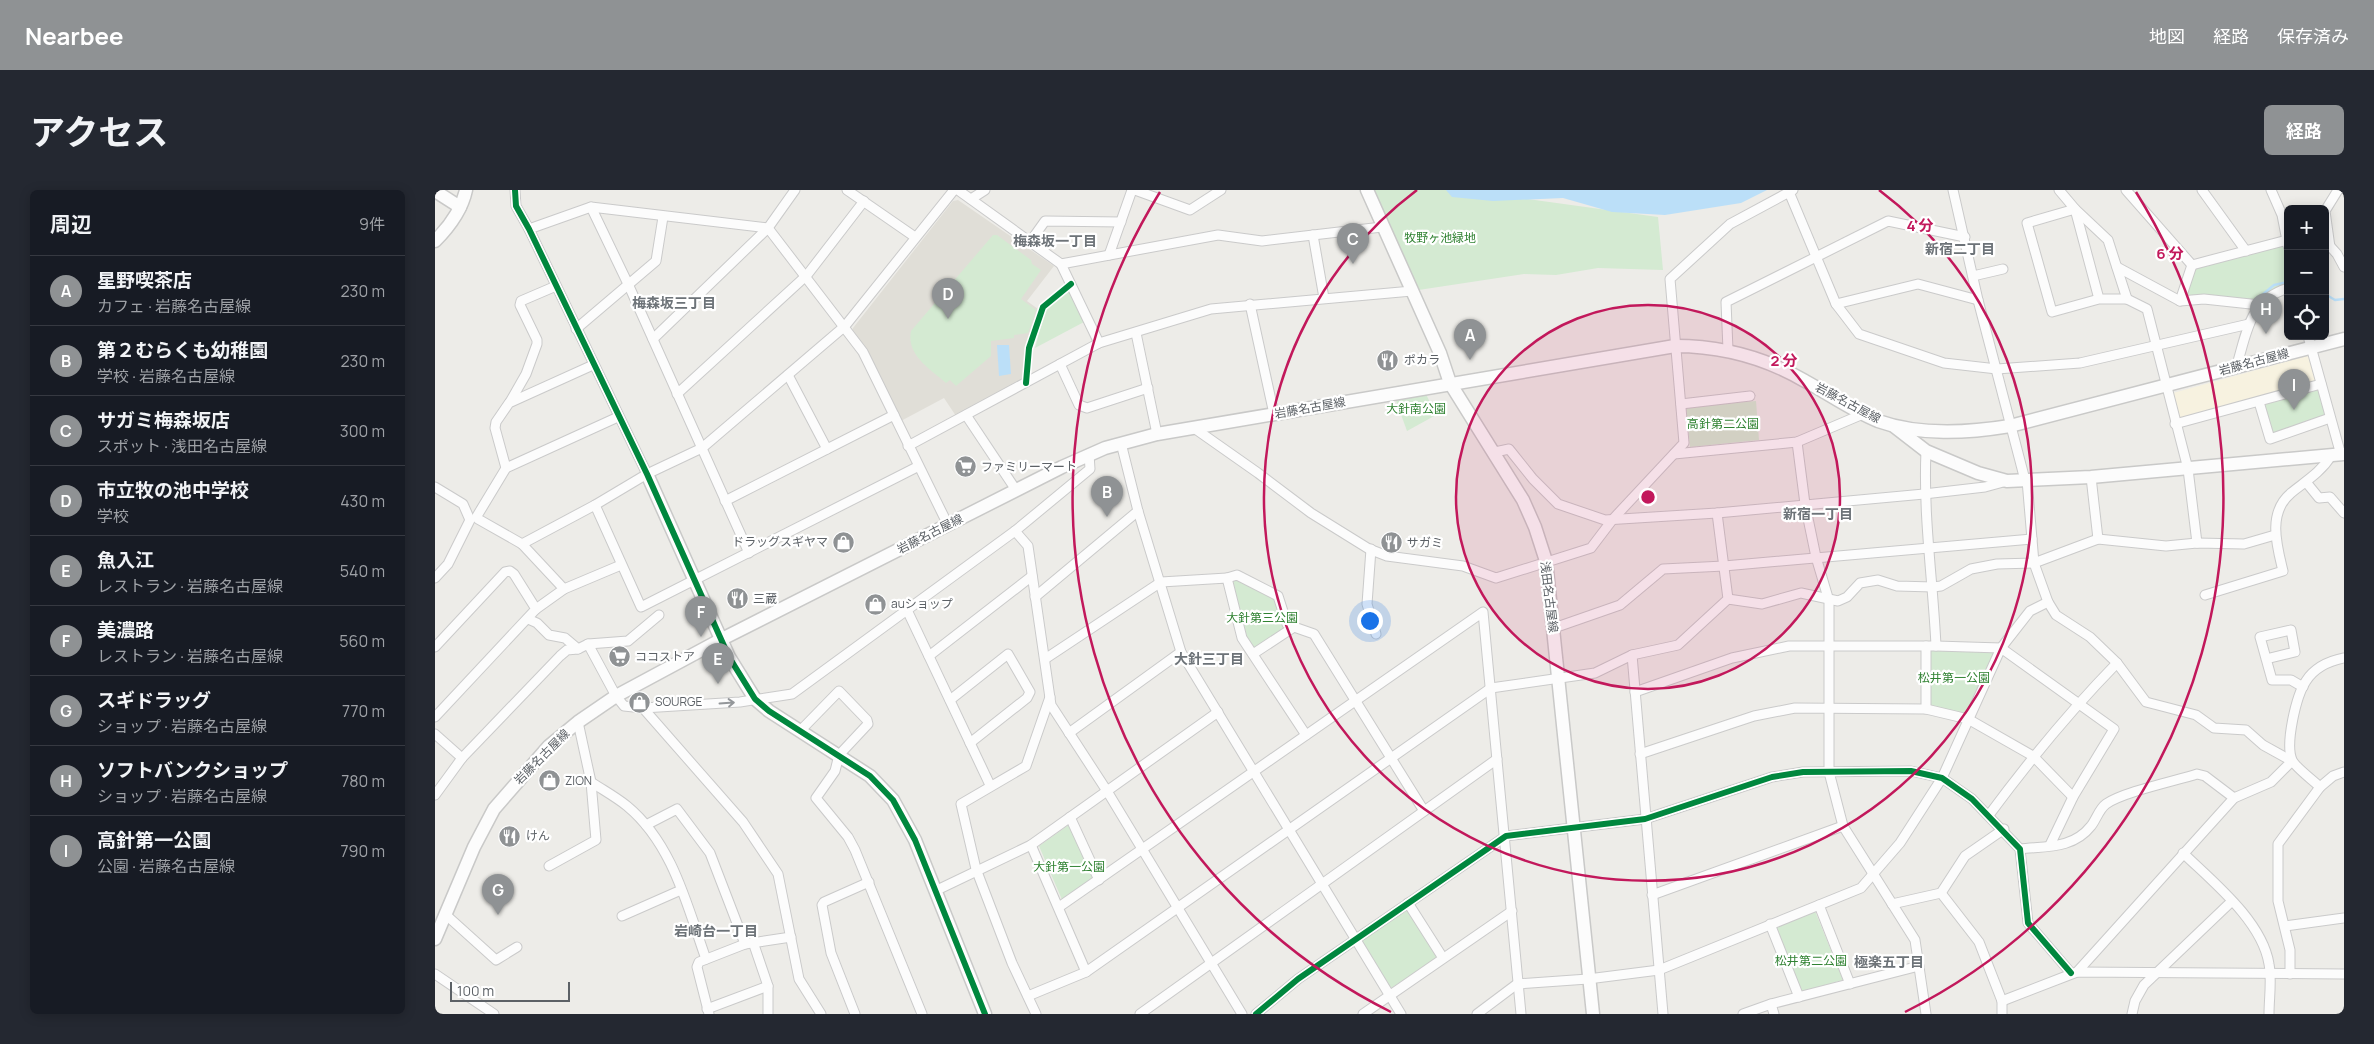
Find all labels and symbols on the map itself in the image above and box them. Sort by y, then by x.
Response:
text: 4 分 [1906,215,1934,236]
pin: C [1337,223,1369,264]
park label: 牧野ヶ池緑地 [1404,229,1476,246]
district label: 梅森坂一丁目 [1013,231,1097,250]
district label: 新宿二丁目 [1925,239,1995,258]
text: 6 分 [2156,243,2184,264]
pin: D [932,278,964,319]
district label: 梅森坂三丁目 [632,293,716,312]
pin: H [2250,293,2282,334]
pin: A [1454,319,1486,360]
street label: 岩藤名古屋線 [2217,344,2291,379]
restaurant icon: ポカラ [1376,348,1400,372]
text: 2 分 [1771,350,1797,371]
place label: ポカラ [1404,351,1440,368]
pin: I [2278,369,2310,410]
street label: 岩藤名古屋線 [1812,378,1884,427]
street label: 岩藤名古屋線 [1273,393,1347,422]
park label: 大針南公園 [1386,400,1446,417]
park label: 高針第二公園 [1687,415,1759,432]
supermarket icon: ファミリーマート [953,455,977,479]
place label: ファミリーマート [981,458,1077,475]
pin: B [1091,476,1123,517]
centre of rings [1639,488,1657,506]
district label: 新宿一丁目 [1783,504,1853,523]
street label: 岩藤名古屋線 [894,510,966,557]
shop icon: ドラッグスギヤマ [832,530,856,554]
restaurant icon: サガミ [1379,531,1403,555]
place label: ドラッグスギヤマ [732,533,828,550]
place label: サガミ [1407,534,1443,551]
street label: 浅田名古屋線 [1537,560,1562,634]
restaurant icon: 三蔵 [725,587,749,611]
place label: 三蔵 [753,590,777,607]
shop icon: auショップ [863,592,887,616]
place label: auショップ [891,595,953,612]
pin: F [685,596,717,637]
your location [1357,608,1383,634]
park label: 大針第三公園 [1226,609,1298,626]
pin: E [702,643,734,684]
supermarket icon: ココストア [607,645,631,669]
place label: ココストア [635,648,695,665]
district label: 大針三丁目 [1174,649,1244,668]
park label: 松井第一公園 [1918,669,1990,686]
shop icon: SOURGE [627,690,651,714]
place label: SOURGE [655,693,703,710]
one-way arrow [719,699,735,708]
street label: 岩藤名古屋線 [510,725,573,788]
shop icon: ZION [537,769,561,793]
place label: ZION [565,772,592,789]
restaurant icon: けん [498,824,522,848]
place label: けん [526,827,550,844]
park label: 大針第一公園 [1033,858,1105,875]
pin: G [482,874,514,915]
district label: 岩崎台一丁目 [674,921,758,940]
park label: 松井第二公園 [1775,952,1847,969]
district label: 極楽五丁目 [1854,952,1924,971]
scale bar [450,979,570,1002]

